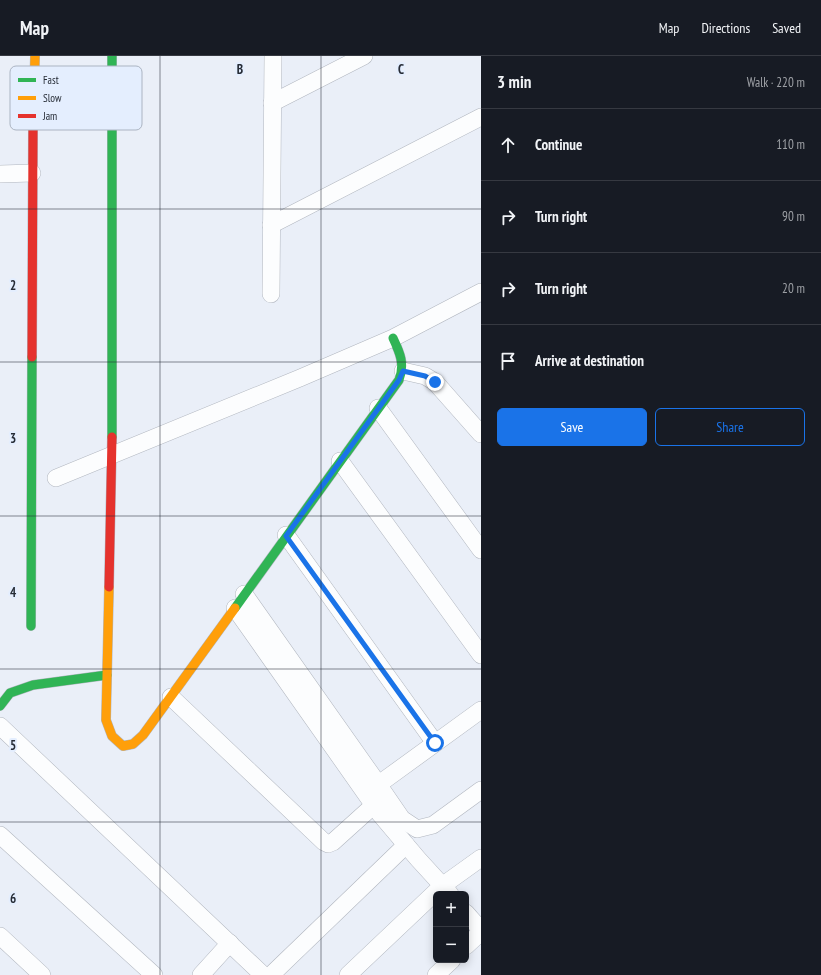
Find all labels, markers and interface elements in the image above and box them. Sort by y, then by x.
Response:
text: Map [20,16,49,40]
text: Map [659,19,679,37]
text: Directions [701,19,750,37]
text: Saved [772,19,801,37]
text: B [237,61,243,78]
text: C [398,61,404,78]
legend [10,66,142,130]
text: 3 min [497,71,531,93]
text: Fast [43,73,59,87]
text: Walk · 220 m [747,74,805,91]
text: Slow [43,91,62,105]
text: Jam [42,109,57,123]
icon: ahead [497,134,519,156]
text: Continue [535,135,582,154]
text: 110 m [776,136,805,153]
icon: right [497,206,519,228]
text: Turn right [535,207,587,226]
text: 90 m [782,208,805,225]
text: 2 [10,277,16,294]
icon: right [497,278,519,300]
text: Turn right [535,279,587,298]
text: 20 m [782,280,805,297]
icon: arrive [497,350,519,372]
text: Arrive at destination [535,351,644,370]
route end [426,373,444,391]
button: Save [497,408,647,446]
button: Share [655,408,805,446]
text: 3 [10,430,16,447]
text: 4 [10,584,17,601]
route start [426,734,444,752]
text: 5 [10,737,16,754]
text: 6 [10,890,16,907]
map controls [433,891,469,963]
button: + [433,891,469,927]
button: − [433,927,469,963]

